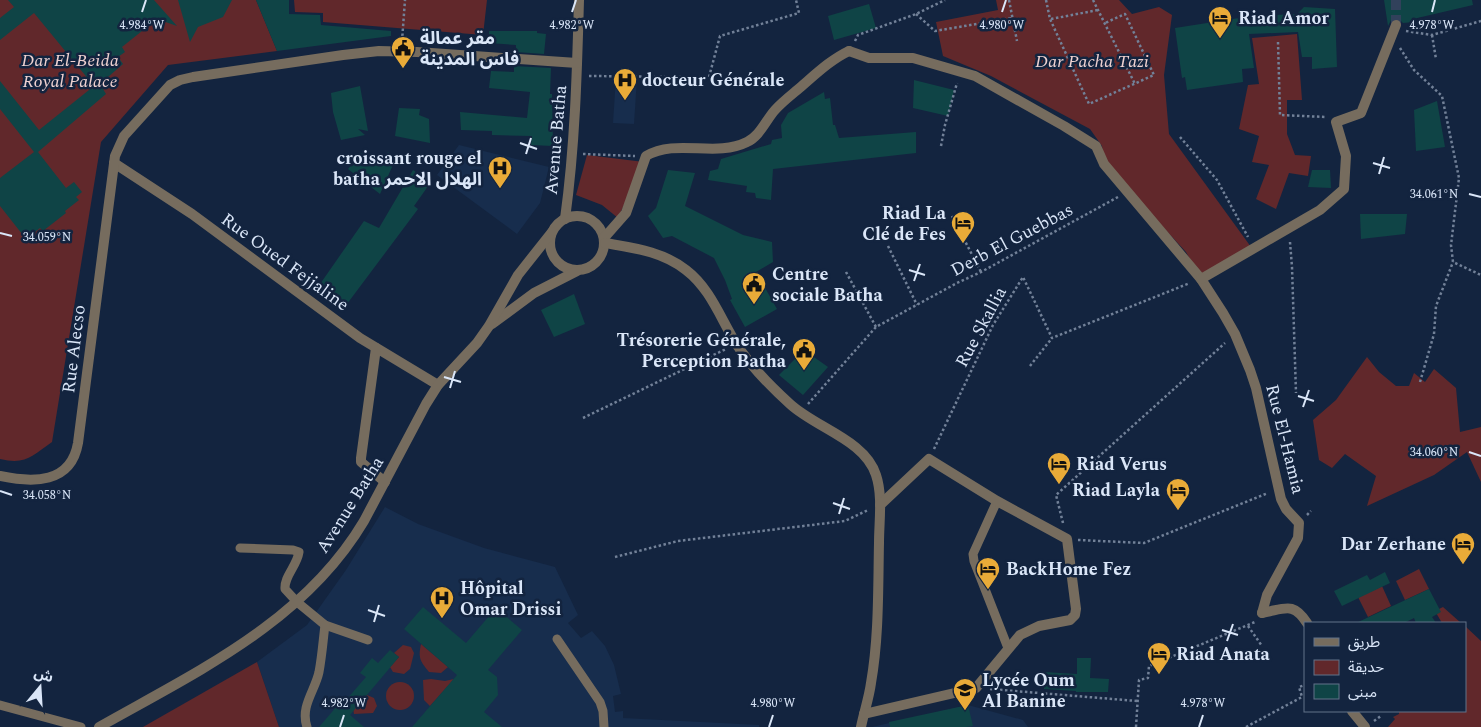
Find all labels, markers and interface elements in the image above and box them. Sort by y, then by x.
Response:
hotel icon: Riad Amor [1207,5,1233,39]
place label: Riad Amor [1238,5,1329,32]
text: 4.984°W [120,16,165,35]
text: 4.982°W [550,16,595,35]
text: 4.980°W [980,16,1025,35]
text: 4.978°W [1410,16,1455,35]
place label: مقر عمالة فاس المدينة [420,25,519,73]
public building icon: مقر عمالة فاس المدينة [390,35,416,69]
park label: Dar El-Beida Royal Palace [21,47,119,95]
park label: Dar Pacha Tazi [1035,48,1149,75]
hospital icon: docteur Générale [612,67,638,101]
place label: docteur Générale [642,67,784,94]
street label: Avenue Batha [538,84,574,196]
place label: croissant rouge el batha الهلال الاحمر [333,145,482,193]
hospital icon: croissant rouge el batha الهلال الاحمر [487,155,513,189]
text: 34.061°N [1410,185,1458,204]
street label: Derb El Guebbas [946,196,1078,284]
place label: Riad La Clé de Fes [862,200,947,248]
street label: Rue Oued Fejjaline [215,206,355,318]
hotel icon: Riad La Clé de Fes [950,210,976,244]
text: 34.059°N [23,228,71,247]
place label: Centre sociale Batha [772,261,883,309]
public building icon: Centre sociale Batha [741,271,767,305]
street label: Rue Skallia [948,282,1014,372]
street label: Rue Alecso [55,303,93,395]
place label: Trésorerie Générale, Perception Batha [616,327,787,375]
public building icon: Trésorerie Générale, Perception Batha [791,337,817,371]
street label: Rue El-Hamia [1258,381,1312,497]
text: 34.060°N [1410,443,1458,462]
street label: Avenue Batha [309,451,391,559]
hotel icon: Riad Verus [1046,451,1072,485]
place label: Riad Verus [1076,451,1167,478]
place label: Riad Layla [1072,477,1161,504]
hotel icon: Riad Layla [1165,477,1191,511]
text: 34.058°N [23,486,71,505]
place label: Dar Zerhane [1341,531,1446,558]
hotel icon: Dar Zerhane [1450,531,1476,565]
hotel icon: BackHome Fez [975,556,1001,590]
place label: BackHome Fez [1006,556,1131,583]
place label: Hôpital Omar Drissi [460,575,561,623]
hospital icon: Hôpital Omar Drissi [429,585,455,619]
legend [1304,622,1466,712]
text: طريق [1348,631,1380,654]
hotel icon: Riad Anata [1146,641,1172,675]
place label: Riad Anata [1176,641,1271,668]
text: حديقة [1348,656,1384,679]
north arrow [15,662,65,712]
text: ش [31,662,56,688]
place label: Lycée Oum Al Banine [982,667,1075,715]
school or university icon: Lycée Oum Al Banine [952,677,978,711]
text: مبنى [1348,681,1377,704]
text: 4.982°W [322,694,367,713]
text: 4.980°W [751,694,796,713]
text: 4.978°W [1181,694,1226,713]

